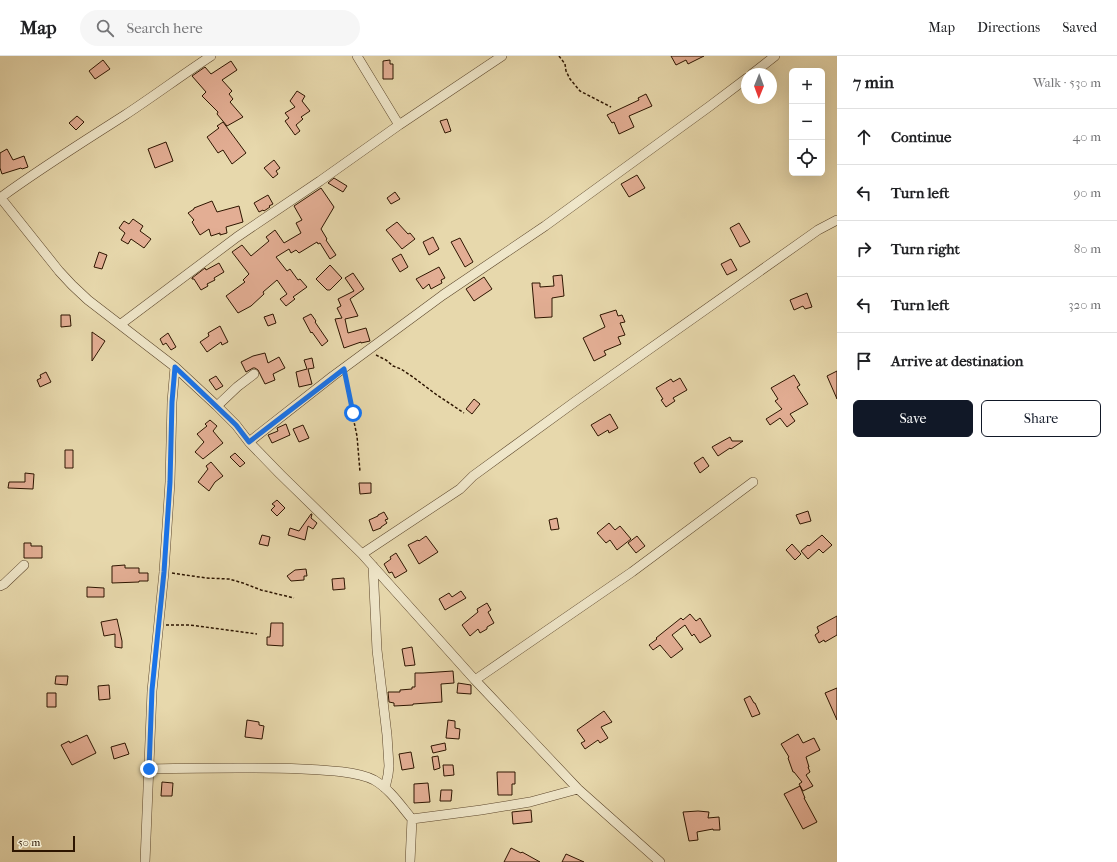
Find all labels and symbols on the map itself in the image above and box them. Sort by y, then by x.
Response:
north arrow [741,68,777,104]
route start [344,404,362,422]
route end [140,760,158,778]
scale bar [12,834,75,853]

